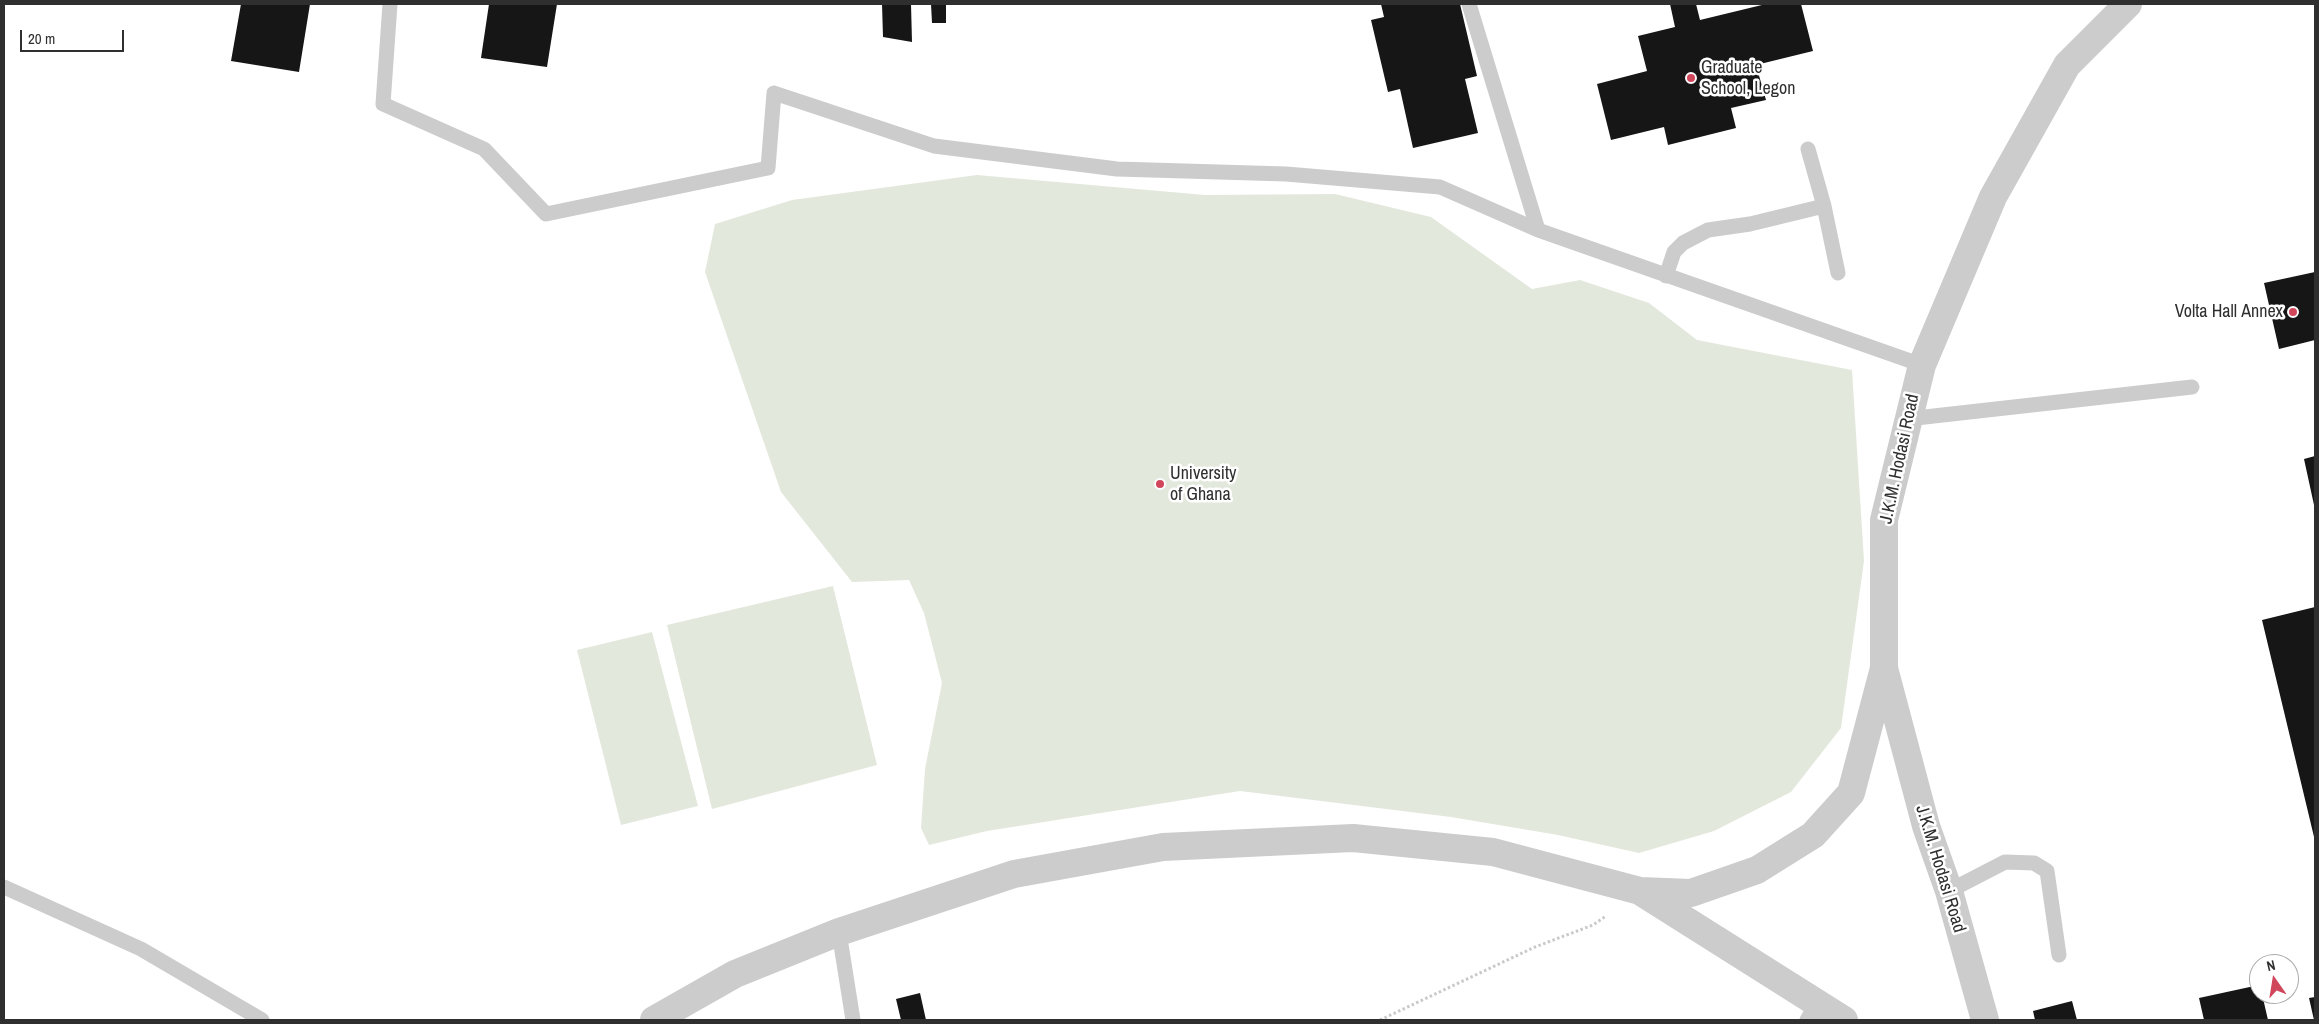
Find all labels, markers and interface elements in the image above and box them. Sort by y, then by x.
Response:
scale bar [22,20,126,52]
text: 20 m [28,28,55,49]
place label: Graduate School, Legon [1701,57,1795,100]
marker: Graduate School, Legon [1685,72,1697,84]
place label: Volta Hall Annex [2175,301,2283,323]
marker: Volta Hall Annex [2287,306,2299,318]
street label: J.K.M. Hodasi Road [1876,392,1924,526]
place label: University of Ghana [1170,463,1236,506]
marker: University of Ghana [1154,478,1166,490]
street label: J.K.M. Hodasi Road [1910,803,1970,935]
north arrow [2249,954,2299,1004]
text: N [2265,956,2277,975]

